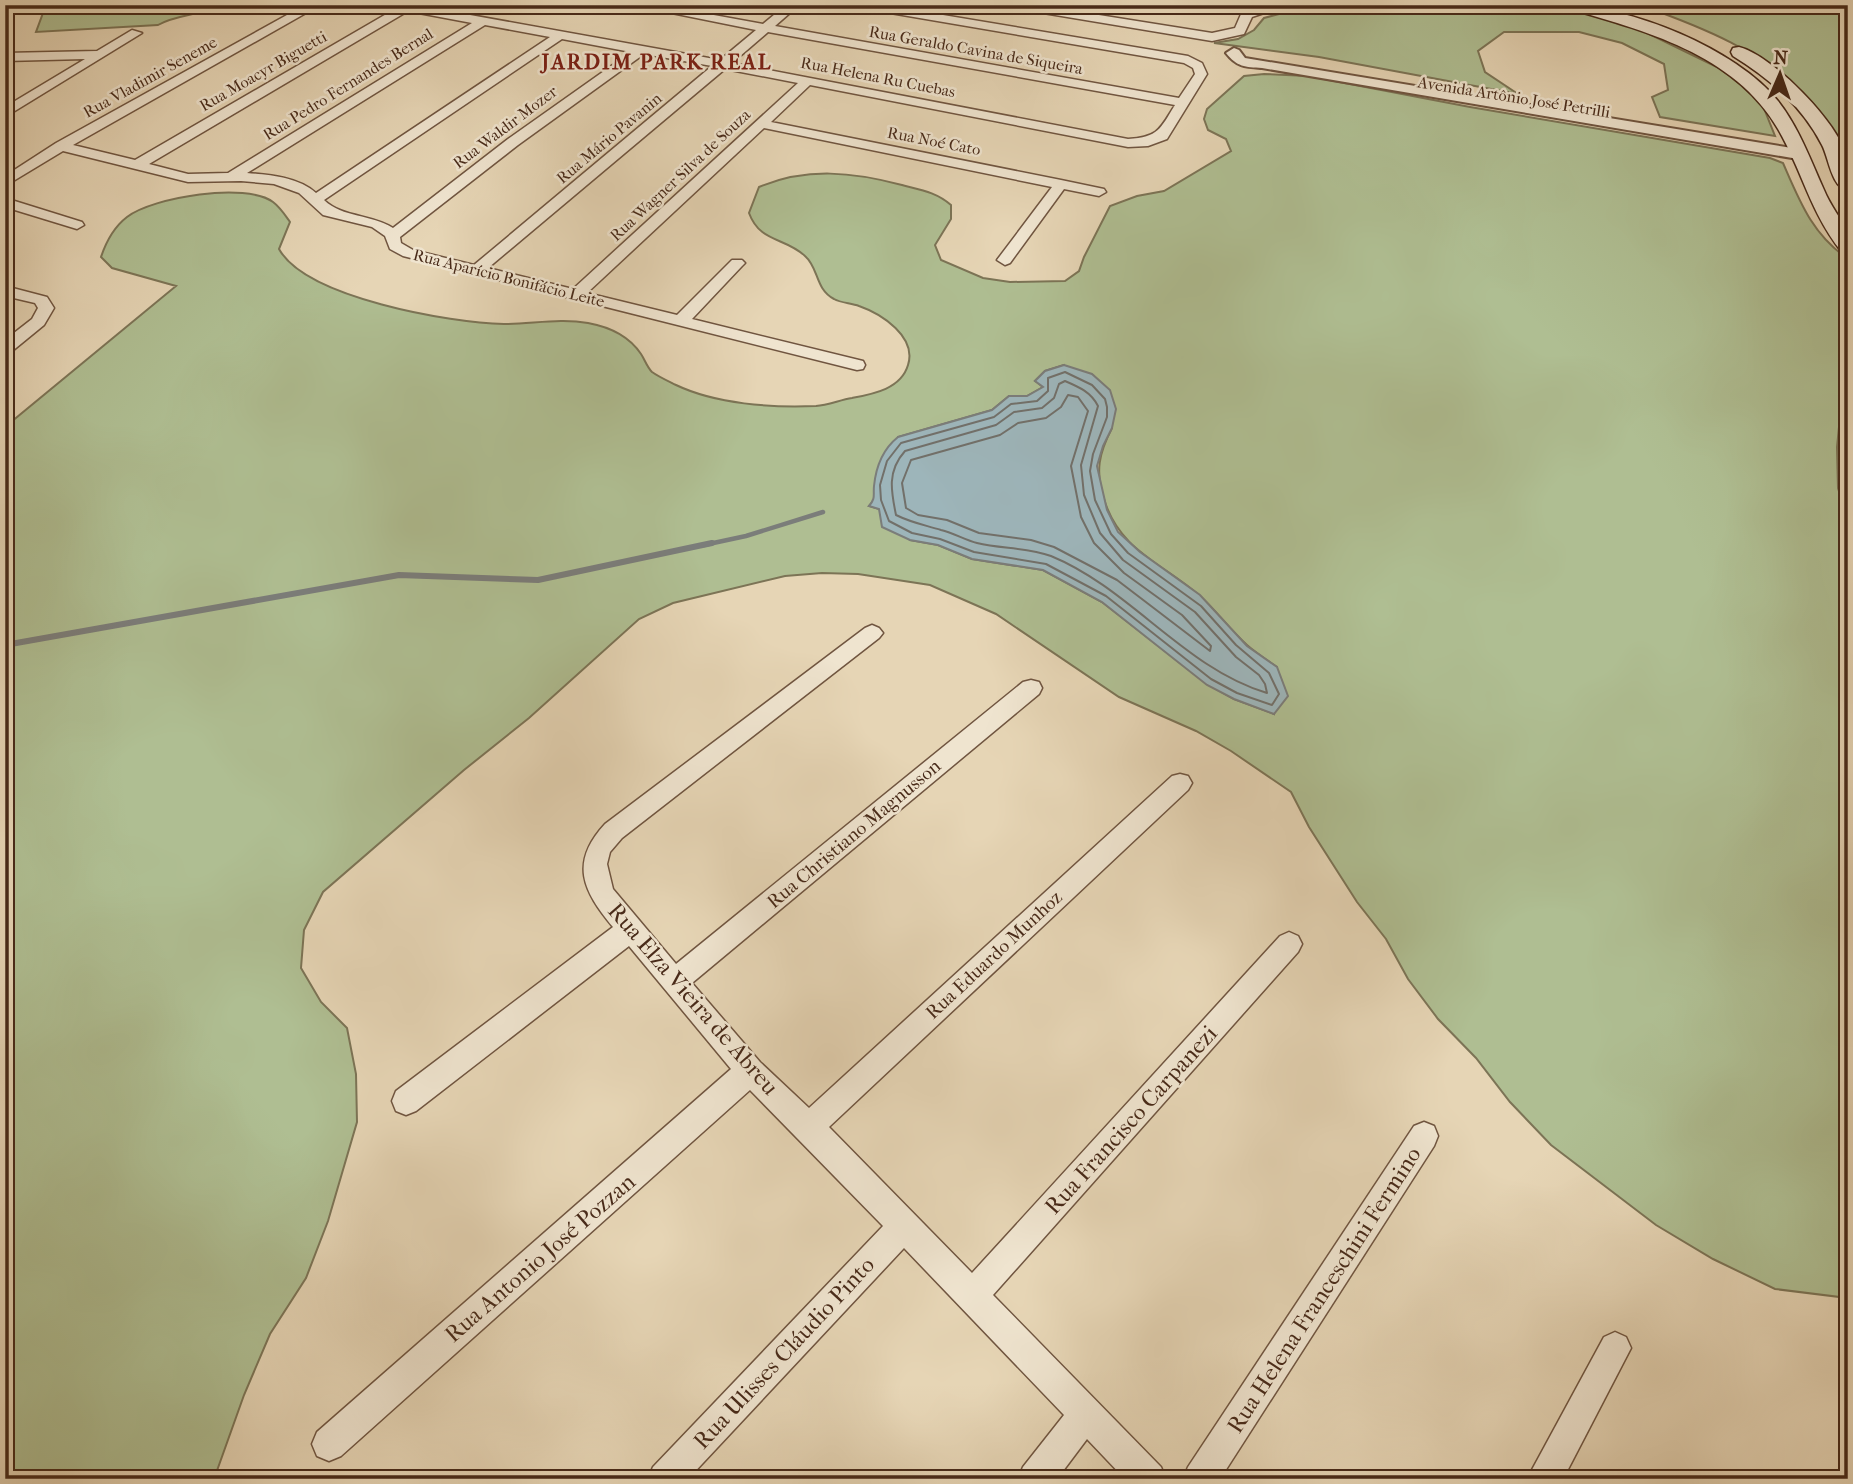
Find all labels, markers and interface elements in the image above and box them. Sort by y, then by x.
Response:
street label: Rua Geraldo Cavina de Siqueira [867,22,1085,78]
street label: Rua Pedro Fernandes Bernal [260,24,437,144]
street label: Rua Moacyr Biguetti [196,27,330,115]
street label: Rua Vladimir Seneme [80,32,220,122]
north arrow [1744,38,1814,108]
text: N [1773,47,1789,69]
district label: JARDIM PARK REAL [540,50,773,74]
street label: Rua Helena Ru Cuebas [799,53,957,101]
street label: Avenida Artônio José Petrilli [1415,72,1612,122]
street label: Rua Waldir Mozer [449,82,561,172]
street label: Rua Mário Pavanin [553,88,666,188]
street label: Rua Wagner Silva de Souza [606,105,755,245]
street label: Rua Noé Cato [886,123,982,159]
street label: Rua Aparício Bonifácio Leite [411,245,607,311]
street label: Rua Christiano Magnusson [763,755,945,913]
street label: Rua Eduardo Munhoz [921,886,1067,1024]
street label: Rua Elza Vieira de Abreu [602,897,784,1101]
street label: Rua Francisco Carpanezi [1039,1020,1223,1220]
street label: Rua Helena Franceschini Fermino [1221,1142,1427,1438]
street label: Rua Antonio José Pozzan [439,1168,641,1348]
street label: Rua Ulisses Cláudio Pinto [688,1251,880,1455]

